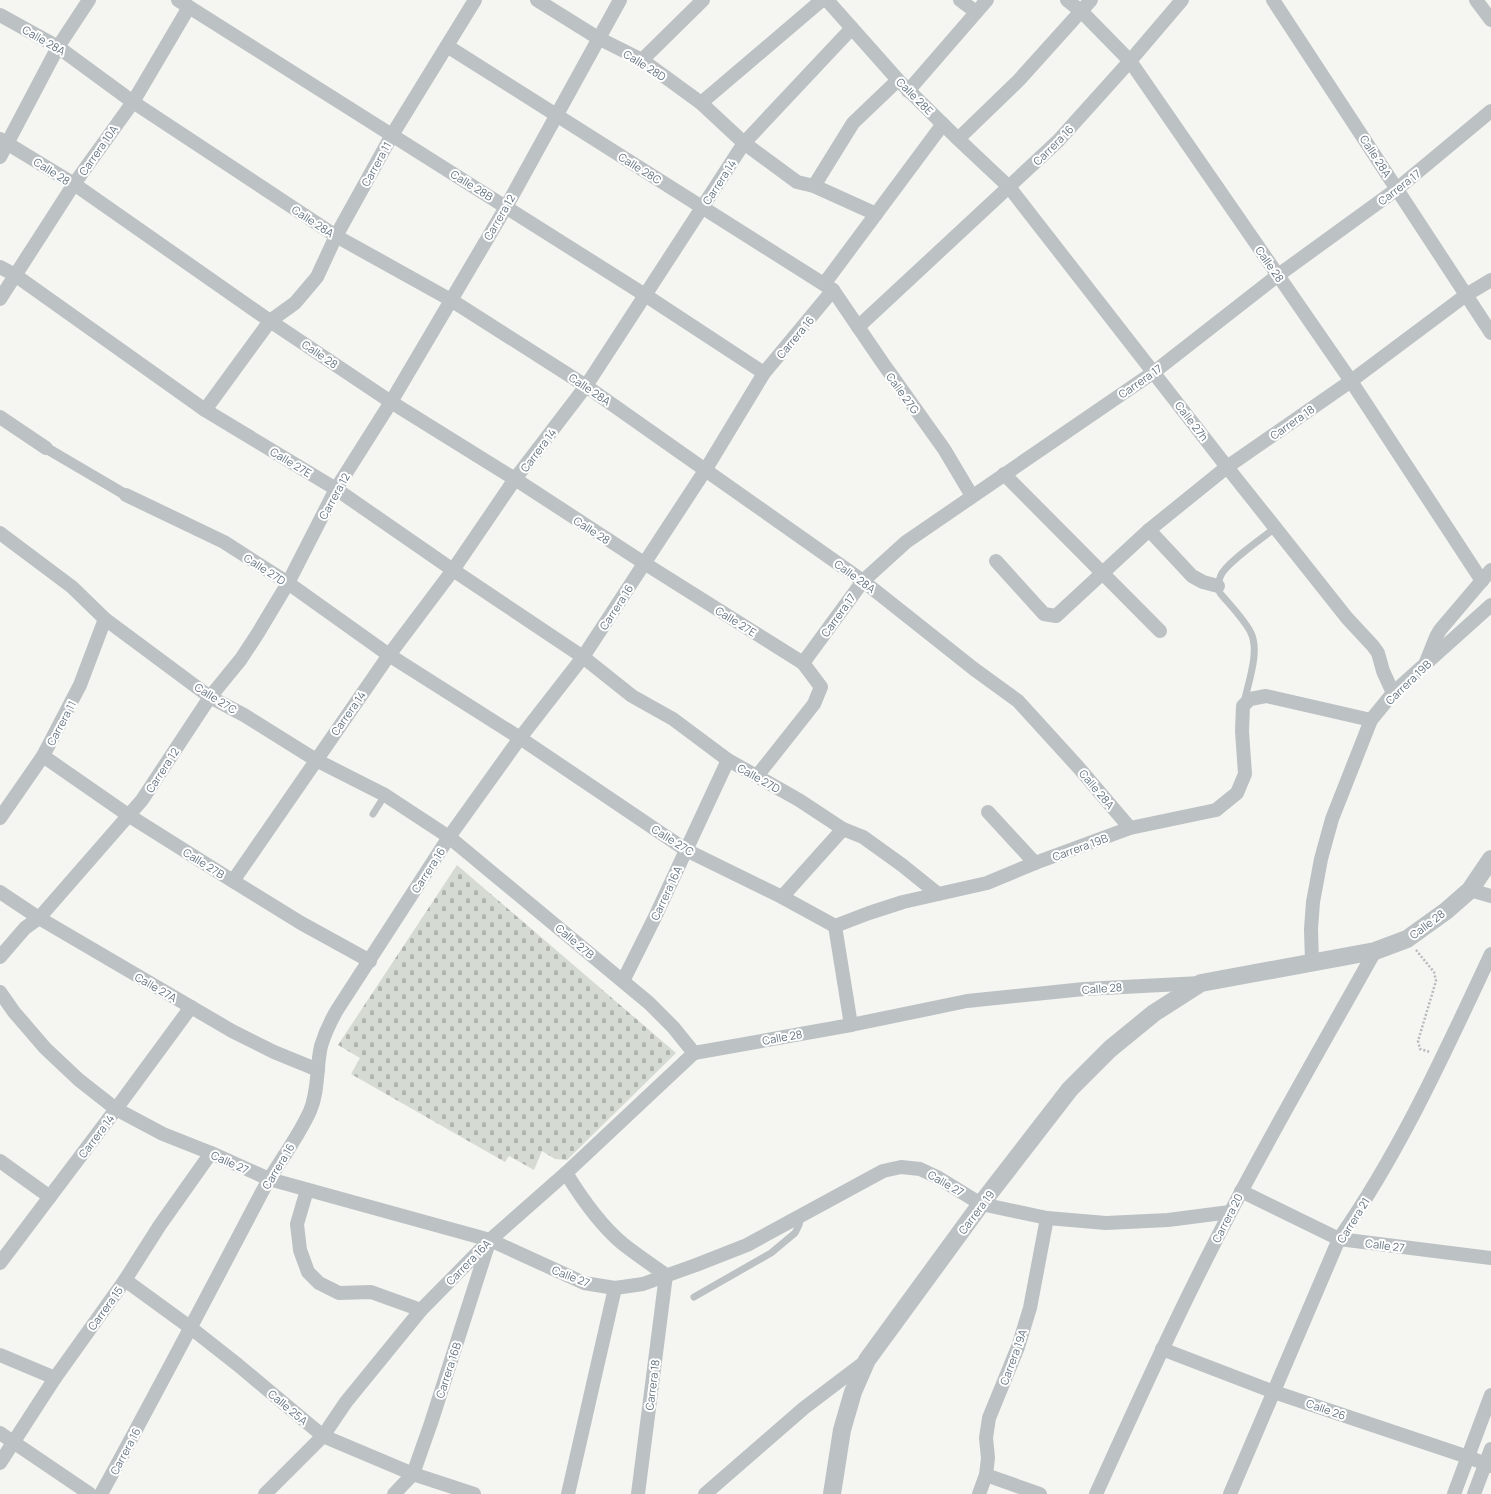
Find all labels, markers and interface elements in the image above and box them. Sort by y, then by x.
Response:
street label: Calle 28A [20,22,68,58]
street label: Calle 28D [621,46,669,84]
street label: Calle 28E [893,74,937,118]
street label: Carrera 16 [1030,121,1077,168]
street label: Carrera 10A [75,122,121,178]
street label: Calle 28A [1357,132,1395,180]
street label: Carrera 11 [358,139,394,189]
street label: Calle 28C [616,149,665,187]
street label: Calle 28 [31,154,73,188]
street label: Carrera 14 [699,156,739,208]
street label: Calle 28B [448,166,496,204]
street label: Carrera 17 [1375,166,1423,208]
street label: Carrera 12 [480,191,518,243]
street label: Calle 28A [289,202,337,240]
street label: Calle 28 [1252,243,1288,285]
street label: Carrera 16 [773,312,817,362]
street label: Calle 28 [299,336,341,372]
street label: Carrera 17 [1115,360,1165,402]
street label: Calle 27G [883,369,923,417]
street label: Calle 28A [566,370,614,408]
street label: Calle 27h [1172,398,1212,444]
street label: Carrera 18 [1267,401,1317,443]
street label: Carrera 14 [517,425,559,475]
street label: Calle 27E [268,444,314,480]
street label: Carrera 12 [315,470,353,522]
street label: Calle 28 [571,513,613,547]
street label: Calle 27D [241,550,289,588]
street label: Calle 28A [831,556,879,596]
street label: Carrera 16 [596,581,636,633]
street label: Carrera 17 [817,590,859,640]
street label: Calle 27E [713,603,759,639]
street label: Carrera 19B [1382,656,1434,708]
street label: Calle 27C [192,679,240,717]
street label: Carrera 14 [327,688,369,738]
street label: Carrera 11 [43,698,79,748]
street label: Carrera 12 [142,745,182,795]
street label: Calle 27D [735,760,783,796]
street label: Calle 28A [1076,766,1118,812]
street label: Calle 27C [649,821,697,859]
street label: Carrera 19B [1050,830,1110,864]
street label: Calle 27B [180,844,228,882]
street label: Carrera 16 [408,844,448,896]
street label: Carrera 16A [647,863,685,923]
street label: Calle 28 [1406,906,1448,942]
street label: Calle 27B [552,920,598,962]
street label: Calle 27A [132,969,180,1005]
street label: Calle 28 [1081,979,1123,997]
street label: Calle 28 [761,1026,803,1048]
street label: Carrera 14 [75,1111,117,1161]
street label: Carrera 16 [258,1140,298,1192]
street label: Calle 27 [209,1147,251,1177]
street label: Calle 27 [925,1167,967,1199]
street label: Carrera 19 [955,1187,998,1237]
street label: Carrera 20 [1208,1191,1246,1245]
street label: Carrera 21 [1333,1194,1373,1246]
street label: Calle 27 [1364,1235,1406,1255]
street label: Carrera 16A [442,1236,494,1288]
street label: Calle 27 [550,1262,592,1290]
street label: Carrera 15 [84,1283,126,1333]
street label: Carrera 19A [996,1327,1030,1387]
street label: Carrera 16B [432,1340,464,1400]
street label: Carrera 18 [641,1359,663,1411]
street label: Calle 25A [265,1386,311,1428]
street label: Calle 26 [1304,1395,1348,1423]
street label: Carrera 16 [106,1425,144,1477]

